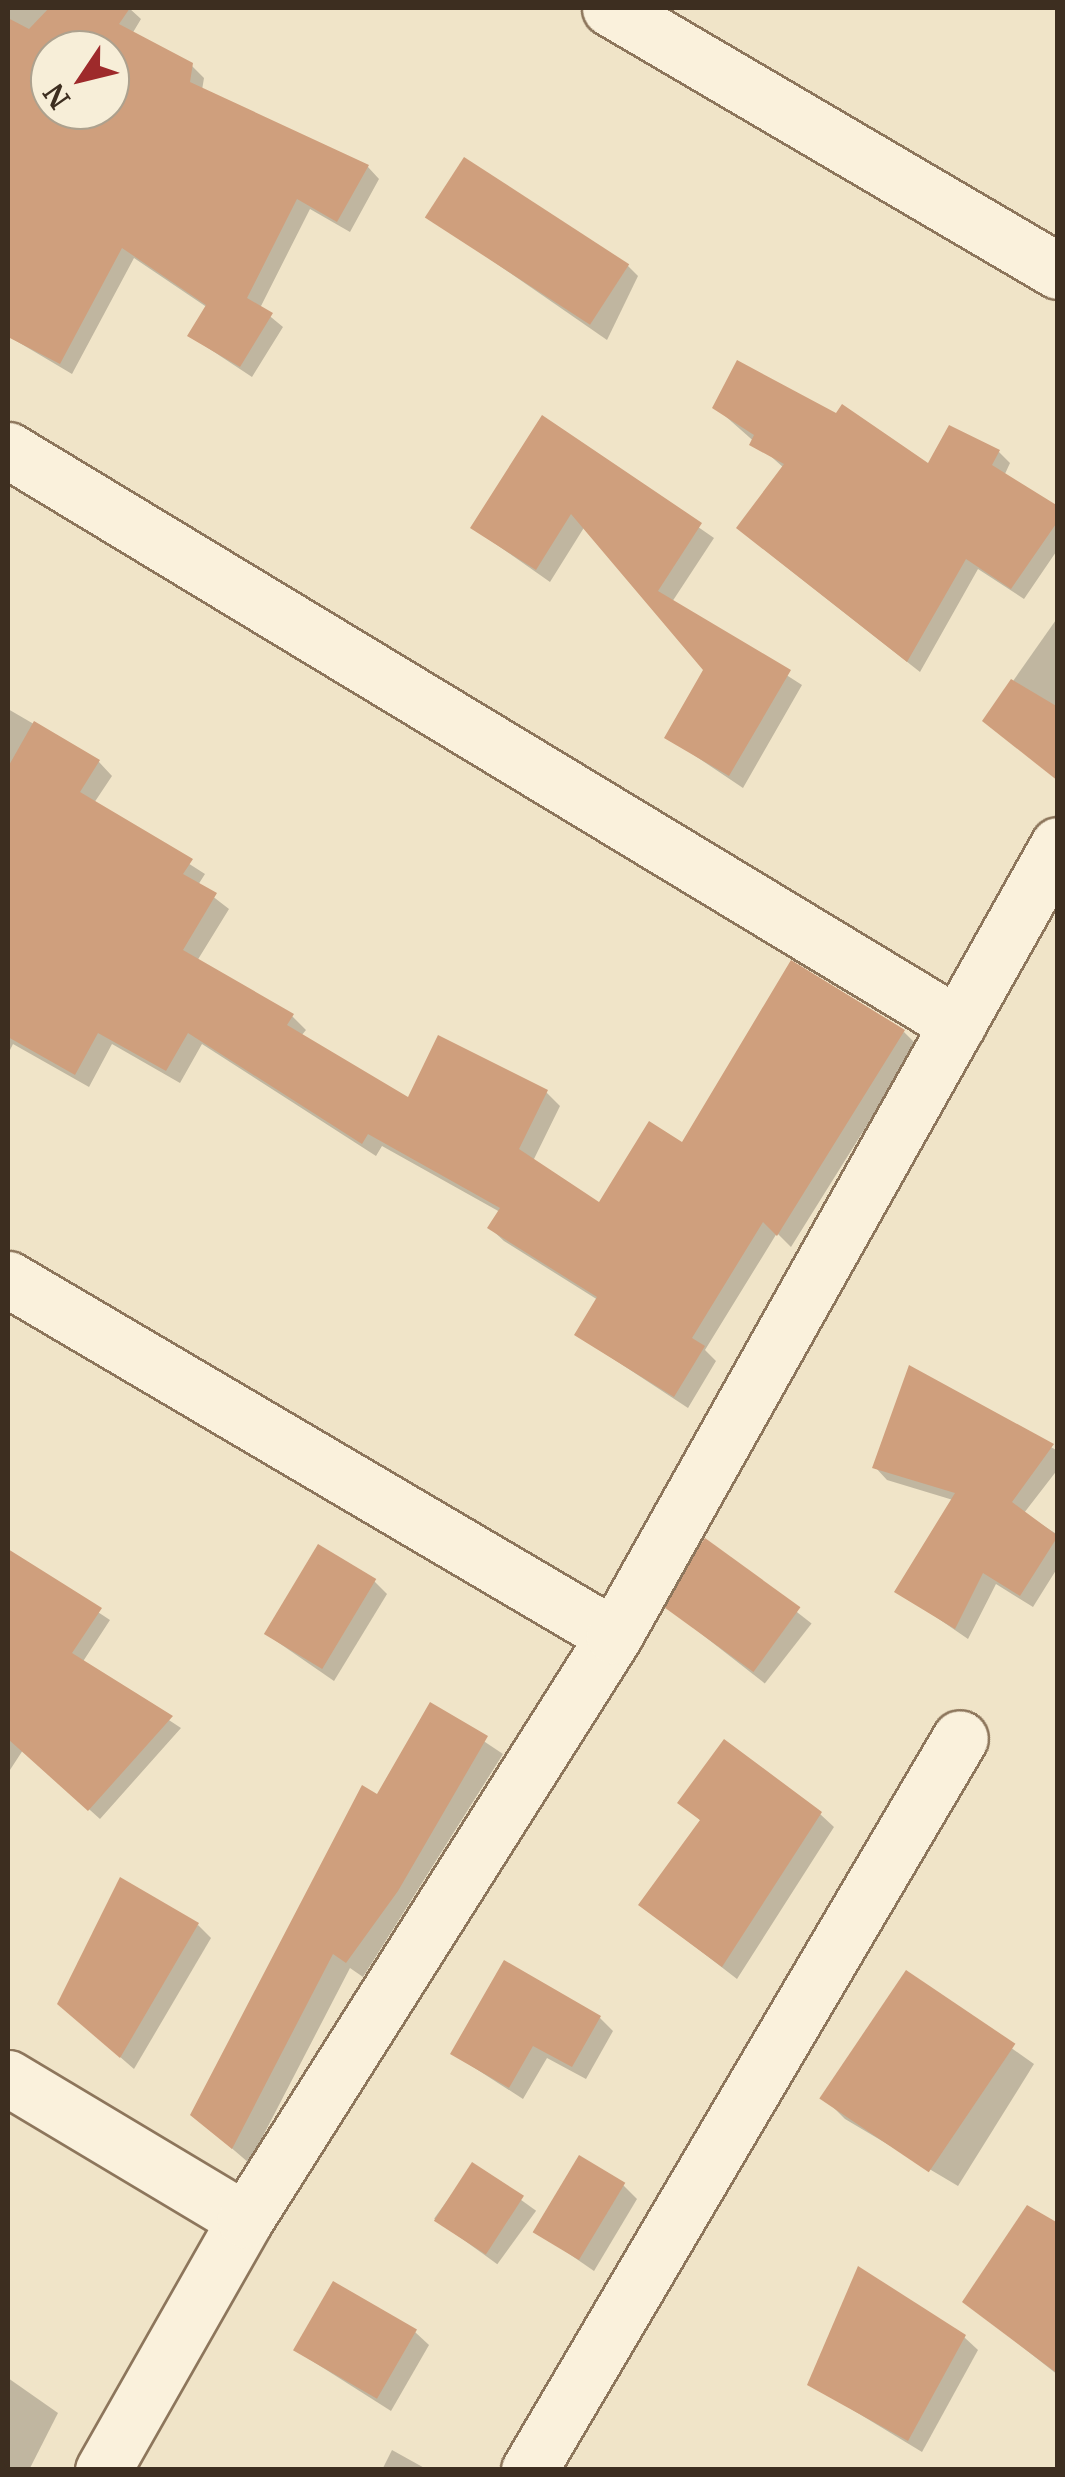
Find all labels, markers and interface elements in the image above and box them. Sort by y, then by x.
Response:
north arrow [30,30,130,130]
text: N [36,77,78,115]

